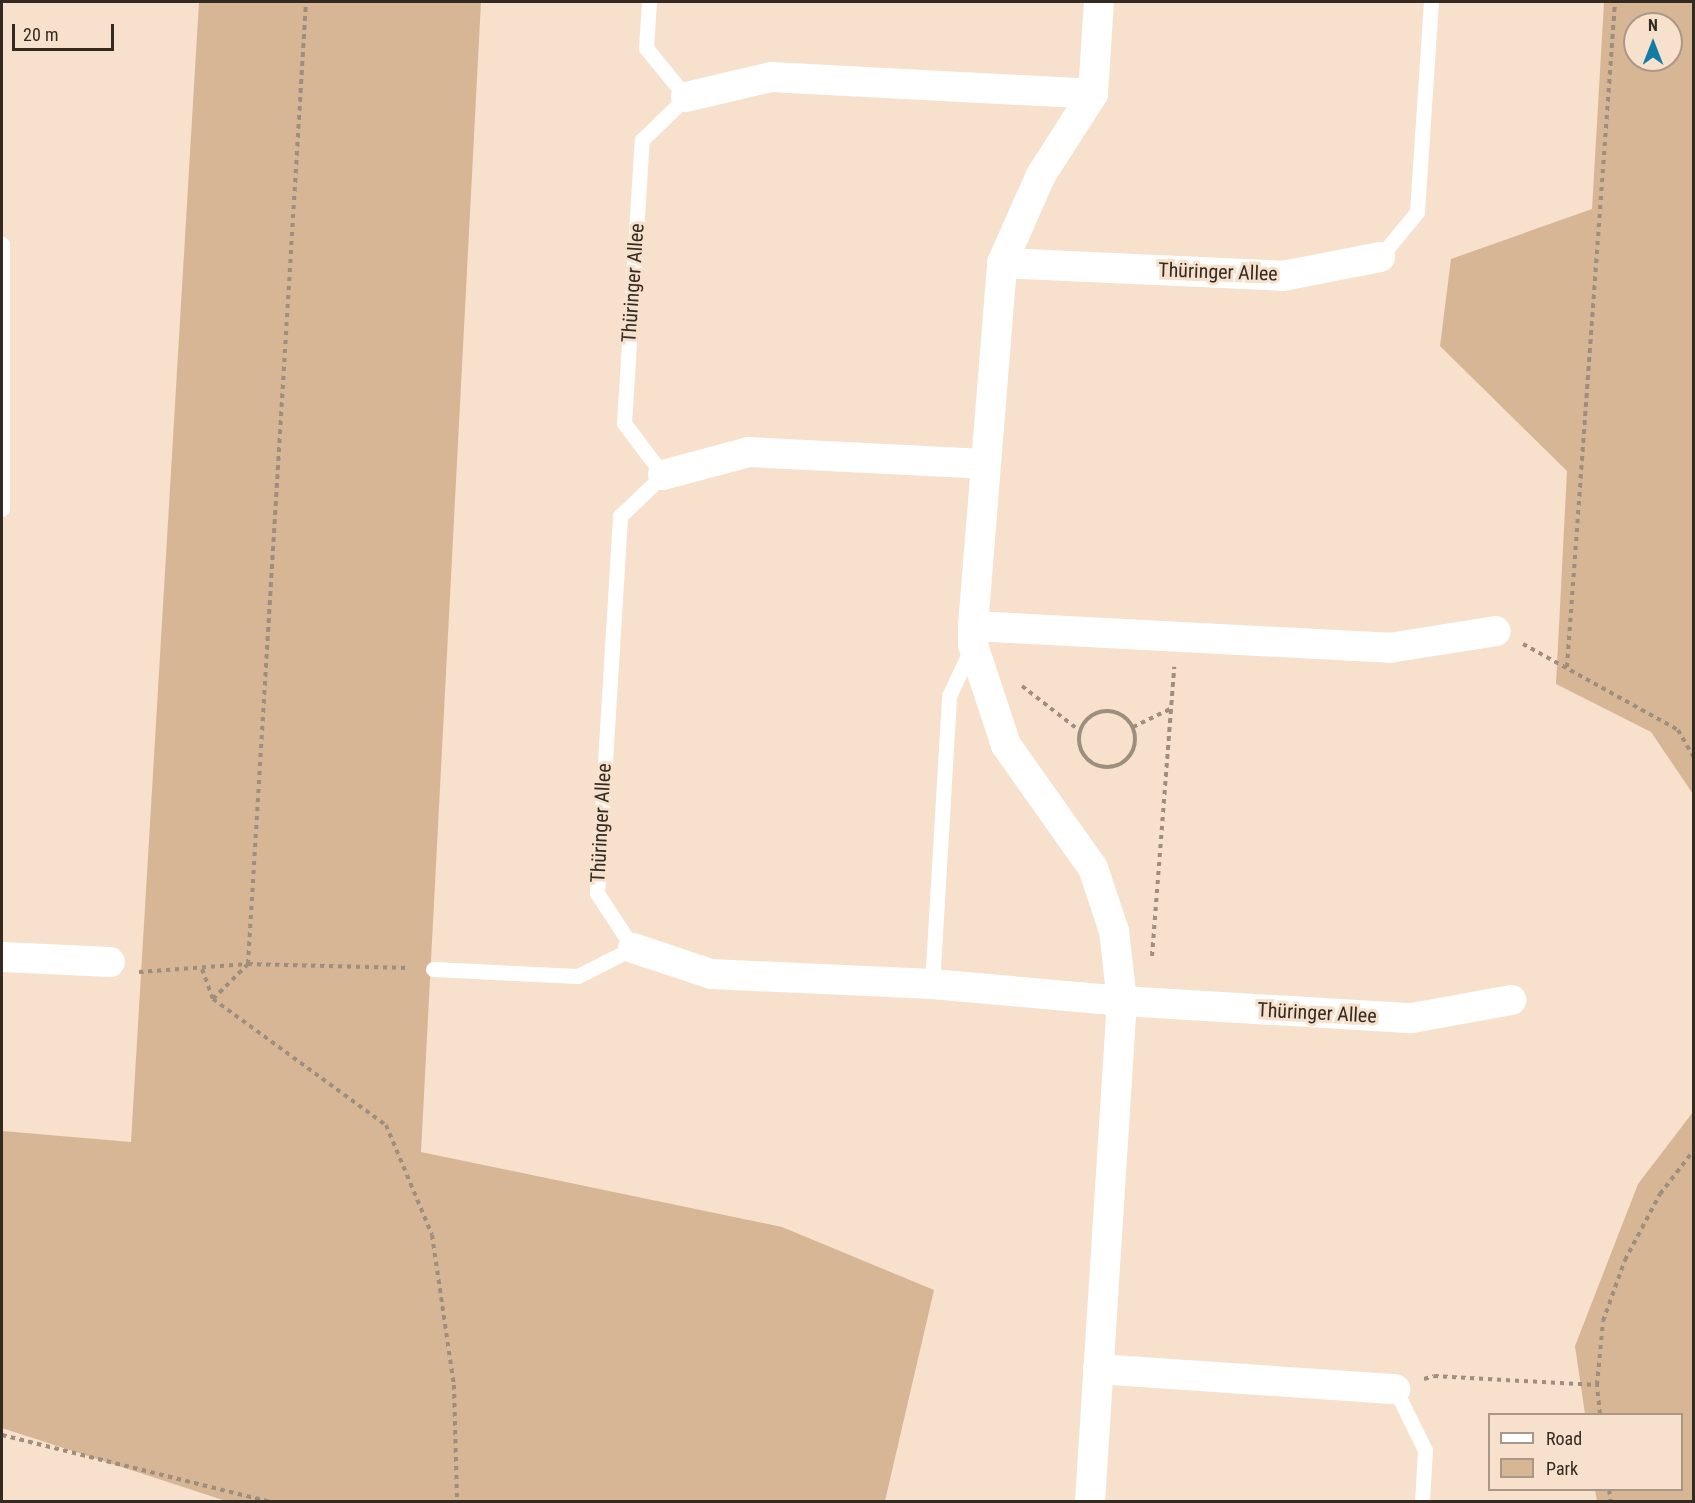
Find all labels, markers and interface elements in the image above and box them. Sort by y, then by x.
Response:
scale bar [15,12,117,50]
north arrow [1623,12,1683,72]
text: N [1648,16,1658,35]
text: 20 m [23,24,58,45]
street label: Thüringer Allee [617,223,649,343]
street label: Thüringer Allee [1158,258,1278,286]
street label: Thüringer Allee [586,763,616,883]
street label: Thüringer Allee [1257,998,1377,1028]
legend [1488,1413,1683,1491]
text: Road [1546,1428,1582,1449]
text: Park [1546,1458,1578,1479]

